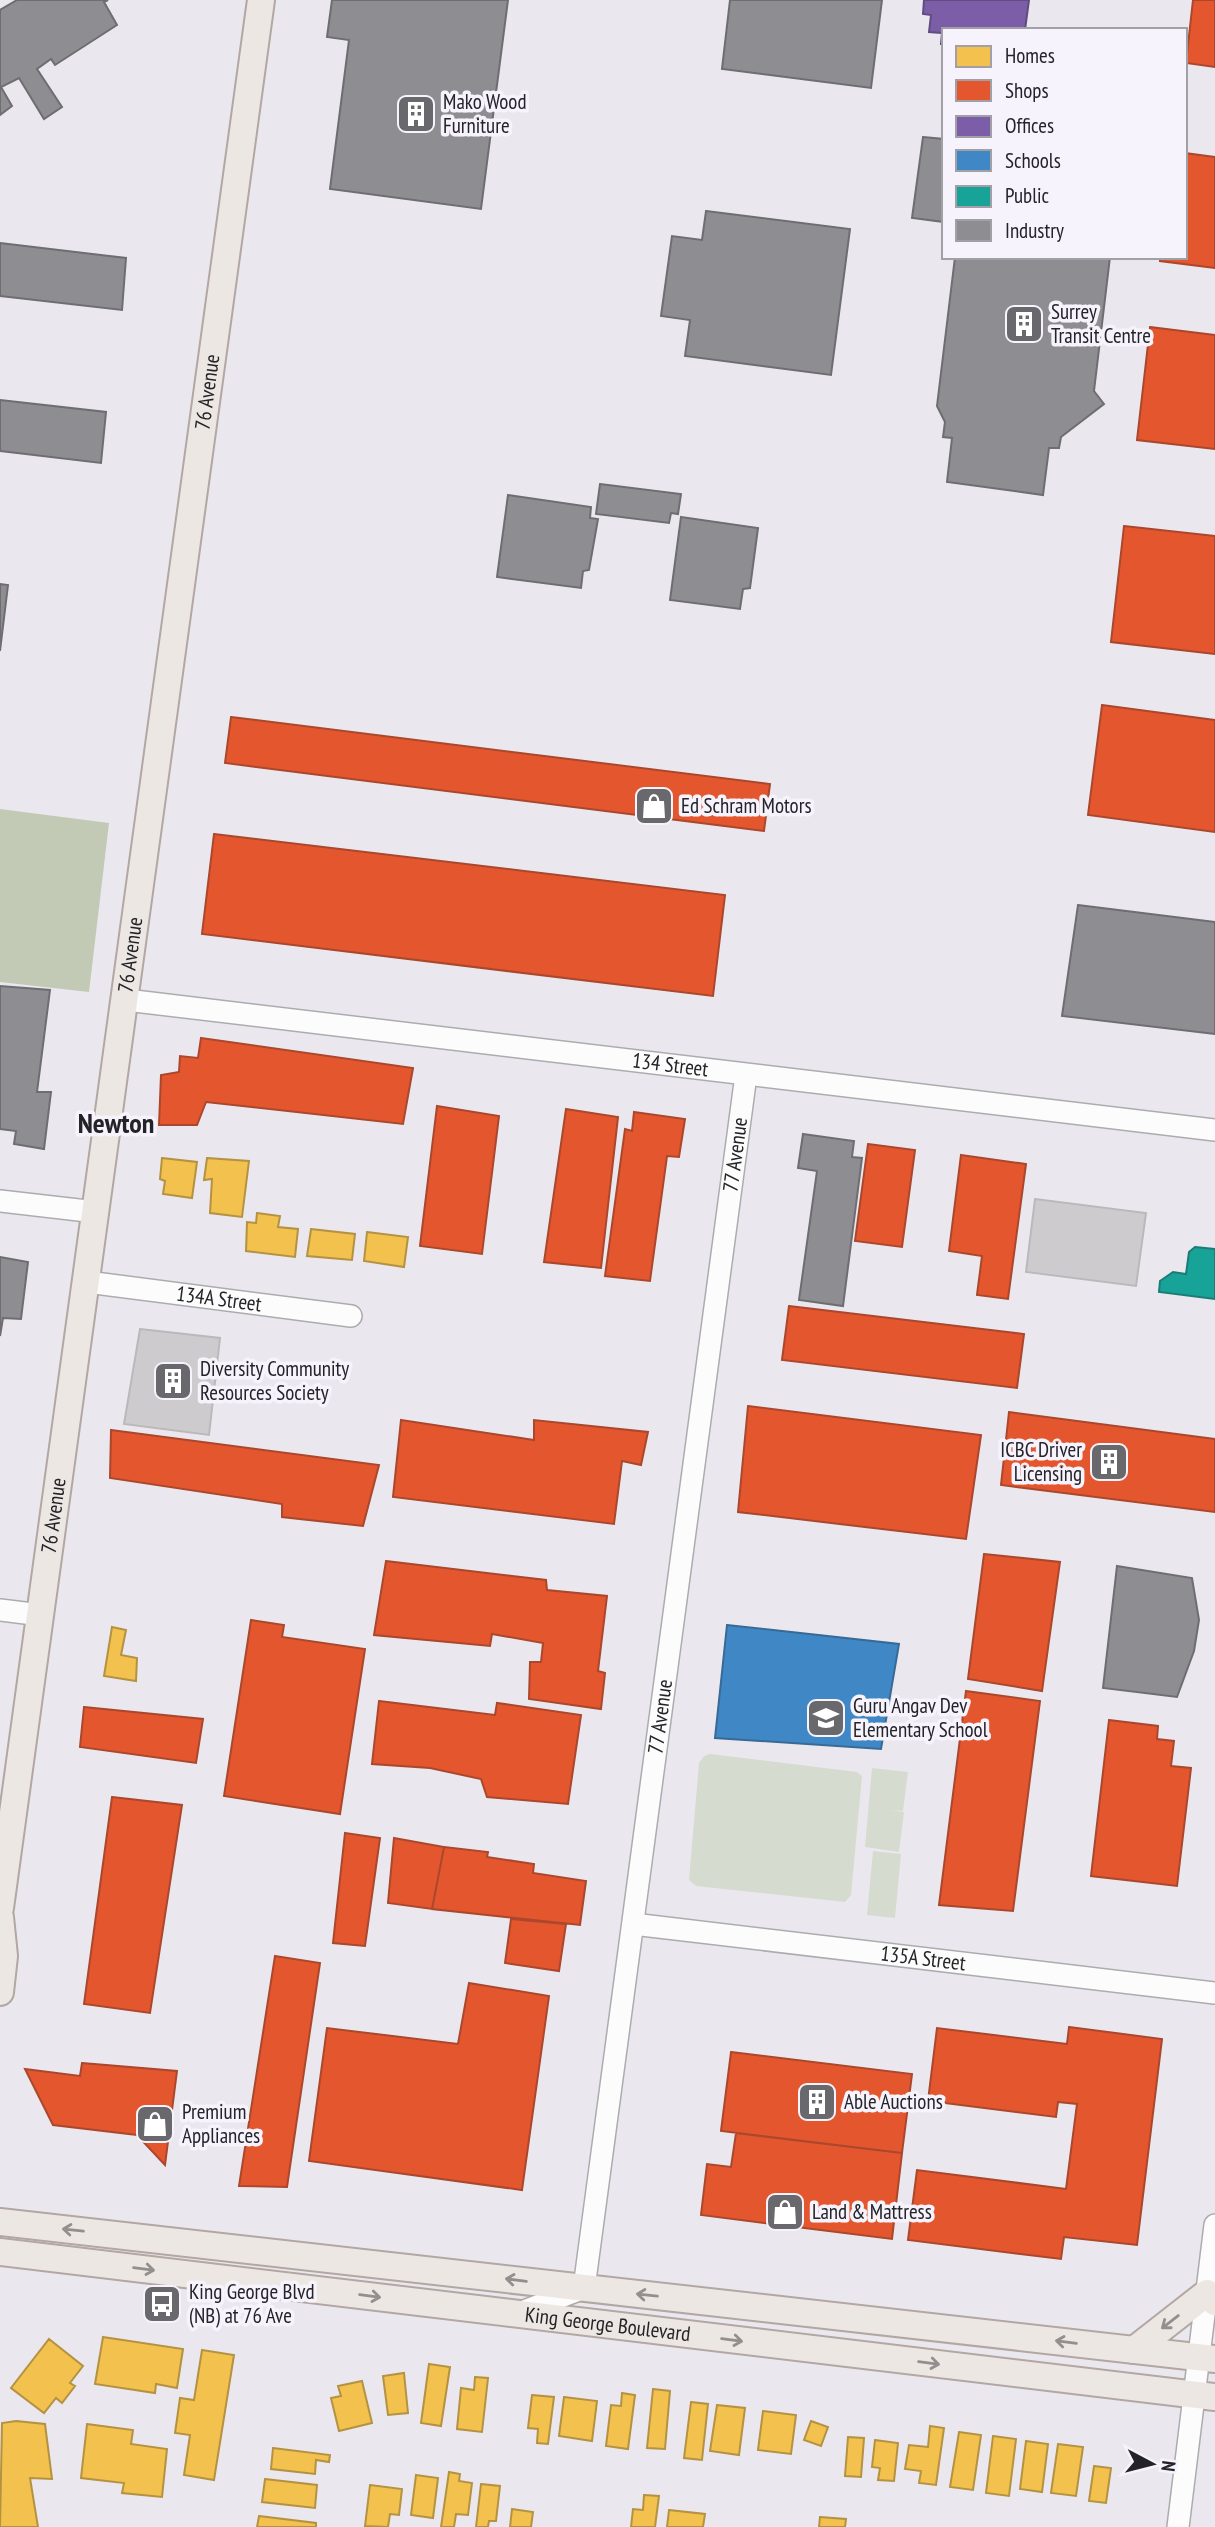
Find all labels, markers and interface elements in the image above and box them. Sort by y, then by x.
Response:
legend [942,28,1187,259]
text: Homes [1005,42,1055,69]
text: Shops [1005,77,1049,104]
place label: Mako Wood Furniture [443,88,527,139]
building icon: Mako Wood Furniture [395,93,437,135]
text: Offices [1005,112,1054,139]
text: Schools [1005,147,1061,174]
text: Public [1005,182,1050,209]
text: Industry [1005,217,1064,244]
place label: Surrey Transit Centre [1051,298,1151,349]
building icon: Surrey Transit Centre [1003,303,1045,345]
street label: 76 Avenue [188,353,225,432]
shop icon: Ed Schram Motors [633,785,675,827]
place label: Ed Schram Motors [681,792,812,819]
street label: 76 Avenue [111,915,148,994]
street label: 134 Street [631,1047,710,1082]
district label: Newton [78,1104,154,1141]
street label: 77 Avenue [717,1116,753,1194]
street label: 134A Street [175,1280,263,1317]
place label: Diversity Community Resources Society [200,1355,349,1406]
building icon: Diversity Community Resources Society [152,1360,194,1402]
place label: ICBC Driver Licensing [1000,1436,1082,1487]
building icon: ICBC Driver Licensing [1088,1441,1130,1483]
street label: 76 Avenue [35,1476,72,1555]
street label: 77 Avenue [641,1678,678,1756]
place label: Guru Angav Dev Elementary School [853,1692,988,1743]
school or university icon: Guru Angav Dev Elementary School [805,1697,847,1739]
street label: 135A Street [879,1939,967,1976]
building icon: Able Auctions [796,2081,838,2123]
place label: Able Auctions [844,2088,943,2115]
place label: Premium Appliances [182,2098,260,2149]
shop icon: Premium Appliances [134,2103,176,2145]
shop icon: Land & Mattress [764,2191,806,2233]
place label: Land & Mattress [812,2198,932,2225]
one-way arrow [62,2223,85,2236]
one-way arrow [132,2263,155,2276]
one-way arrow [505,2273,528,2286]
place label: King George Blvd (NB) at 76 Ave [189,2278,315,2329]
bus stop icon: King George Blvd (NB) at 76 Ave [141,2283,183,2325]
one-way arrow [636,2288,658,2301]
one-way arrow [358,2290,381,2303]
street label: King George Boulevard [524,2301,692,2347]
one-way arrow [1162,2314,1180,2329]
one-way arrow [720,2333,743,2346]
one-way arrow [1055,2335,1078,2348]
one-way arrow [917,2357,939,2370]
north arrow [1117,2429,1187,2499]
text: N [1156,2460,1181,2473]

